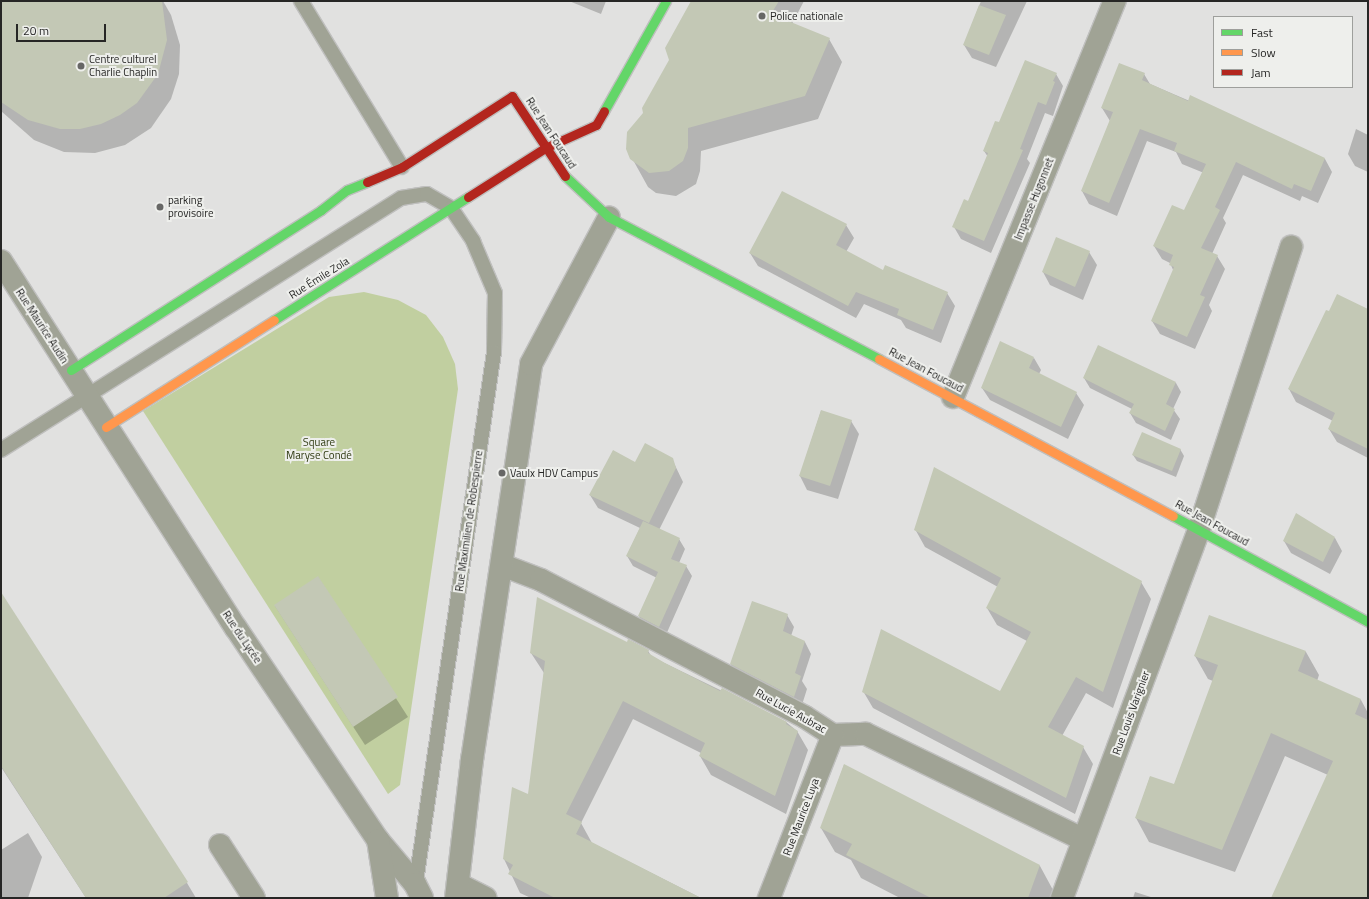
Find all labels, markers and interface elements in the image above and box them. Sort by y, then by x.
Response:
place label: Police nationale [770,9,843,23]
marker: Police nationale [757,11,767,21]
scale bar [18,16,108,42]
legend [1213,16,1353,88]
text: 20 m [23,21,49,40]
text: Fast [1251,23,1273,42]
text: Slow [1251,43,1276,62]
place label: Centre culturel Charlie Chaplin [89,53,157,79]
marker: Centre culturel Charlie Chaplin [76,61,86,71]
text: Jam [1251,63,1271,82]
street label: Rue Jean Foucaud [523,95,579,171]
street label: Impasse Hugonnet [1012,156,1056,242]
place label: parking provisoire [168,194,213,220]
marker: parking provisoire [155,202,165,212]
street label: Rue Émile Zola [286,254,352,302]
street label: Rue Maurice Audin [13,286,71,366]
street label: Rue Jean Foucaud [887,345,965,395]
park label: Square Maryse Condé [286,436,352,462]
street label: Rue Maximilien de Robespierre [453,449,485,593]
place label: Vaulx HDV Campus [510,466,598,480]
marker: Vaulx HDV Campus [497,468,507,478]
street label: Rue Jean Foucaud [1173,497,1251,549]
street label: Rue du Lycée [220,608,264,666]
street label: Rue Louis Varignier [1110,669,1152,757]
street label: Rue Lucie Aubrac [753,686,829,736]
street label: Rue Maurice Luya [780,776,822,858]

